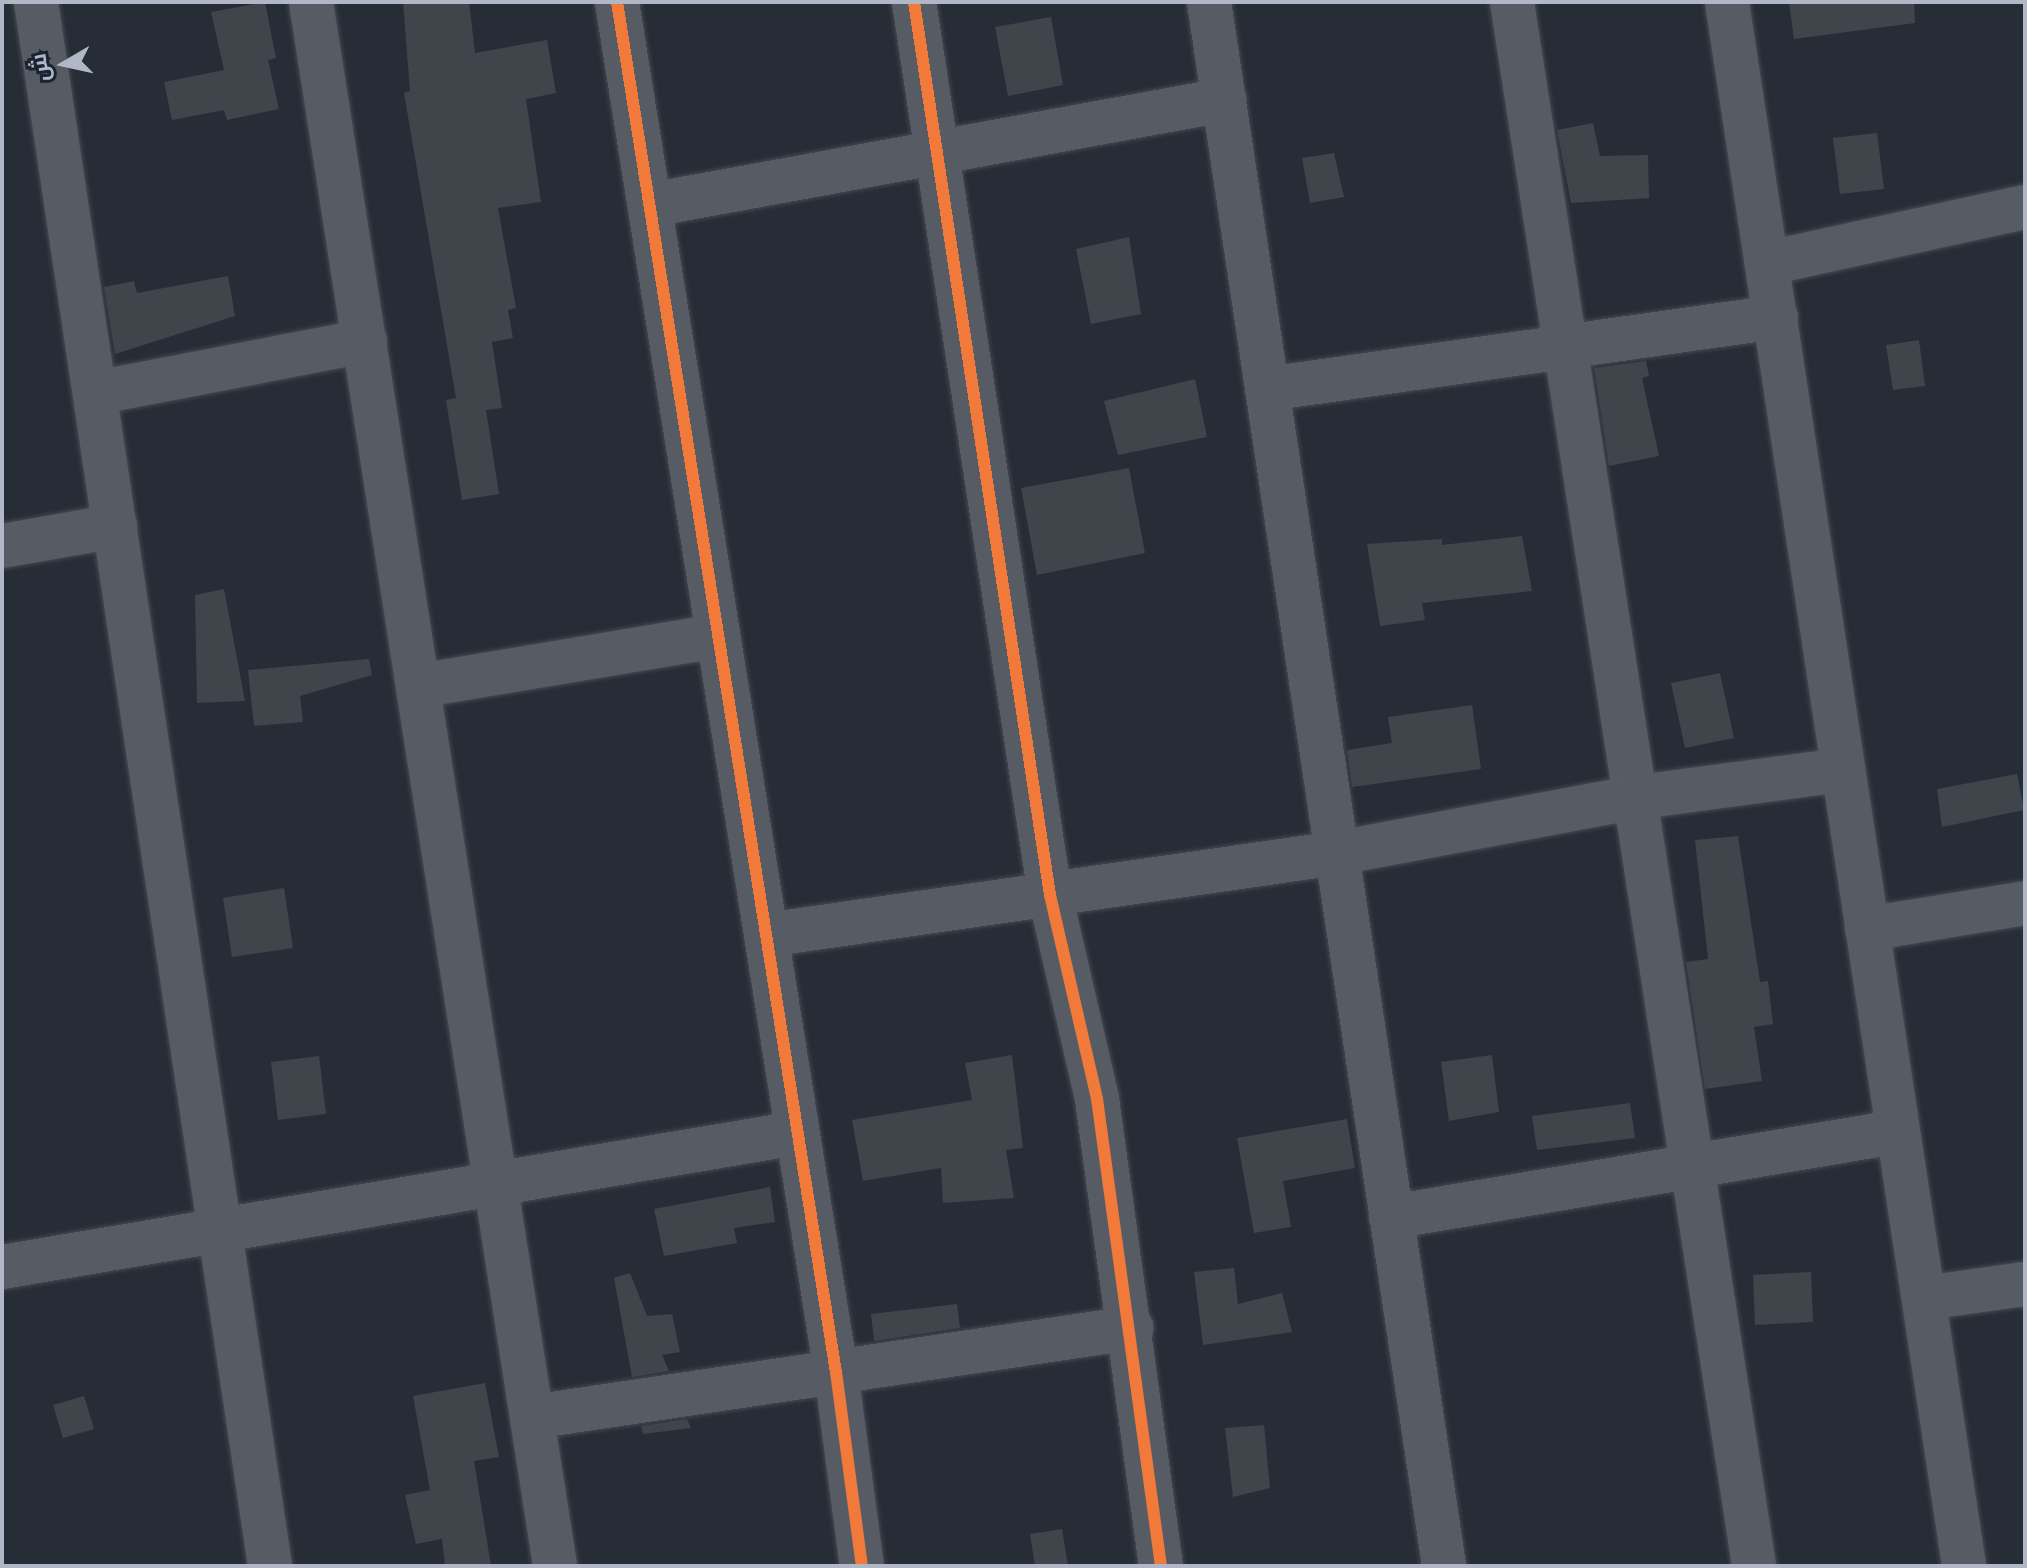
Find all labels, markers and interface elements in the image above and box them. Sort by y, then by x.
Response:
north arrow [24,24,104,104]
text: ش [24,52,55,84]

